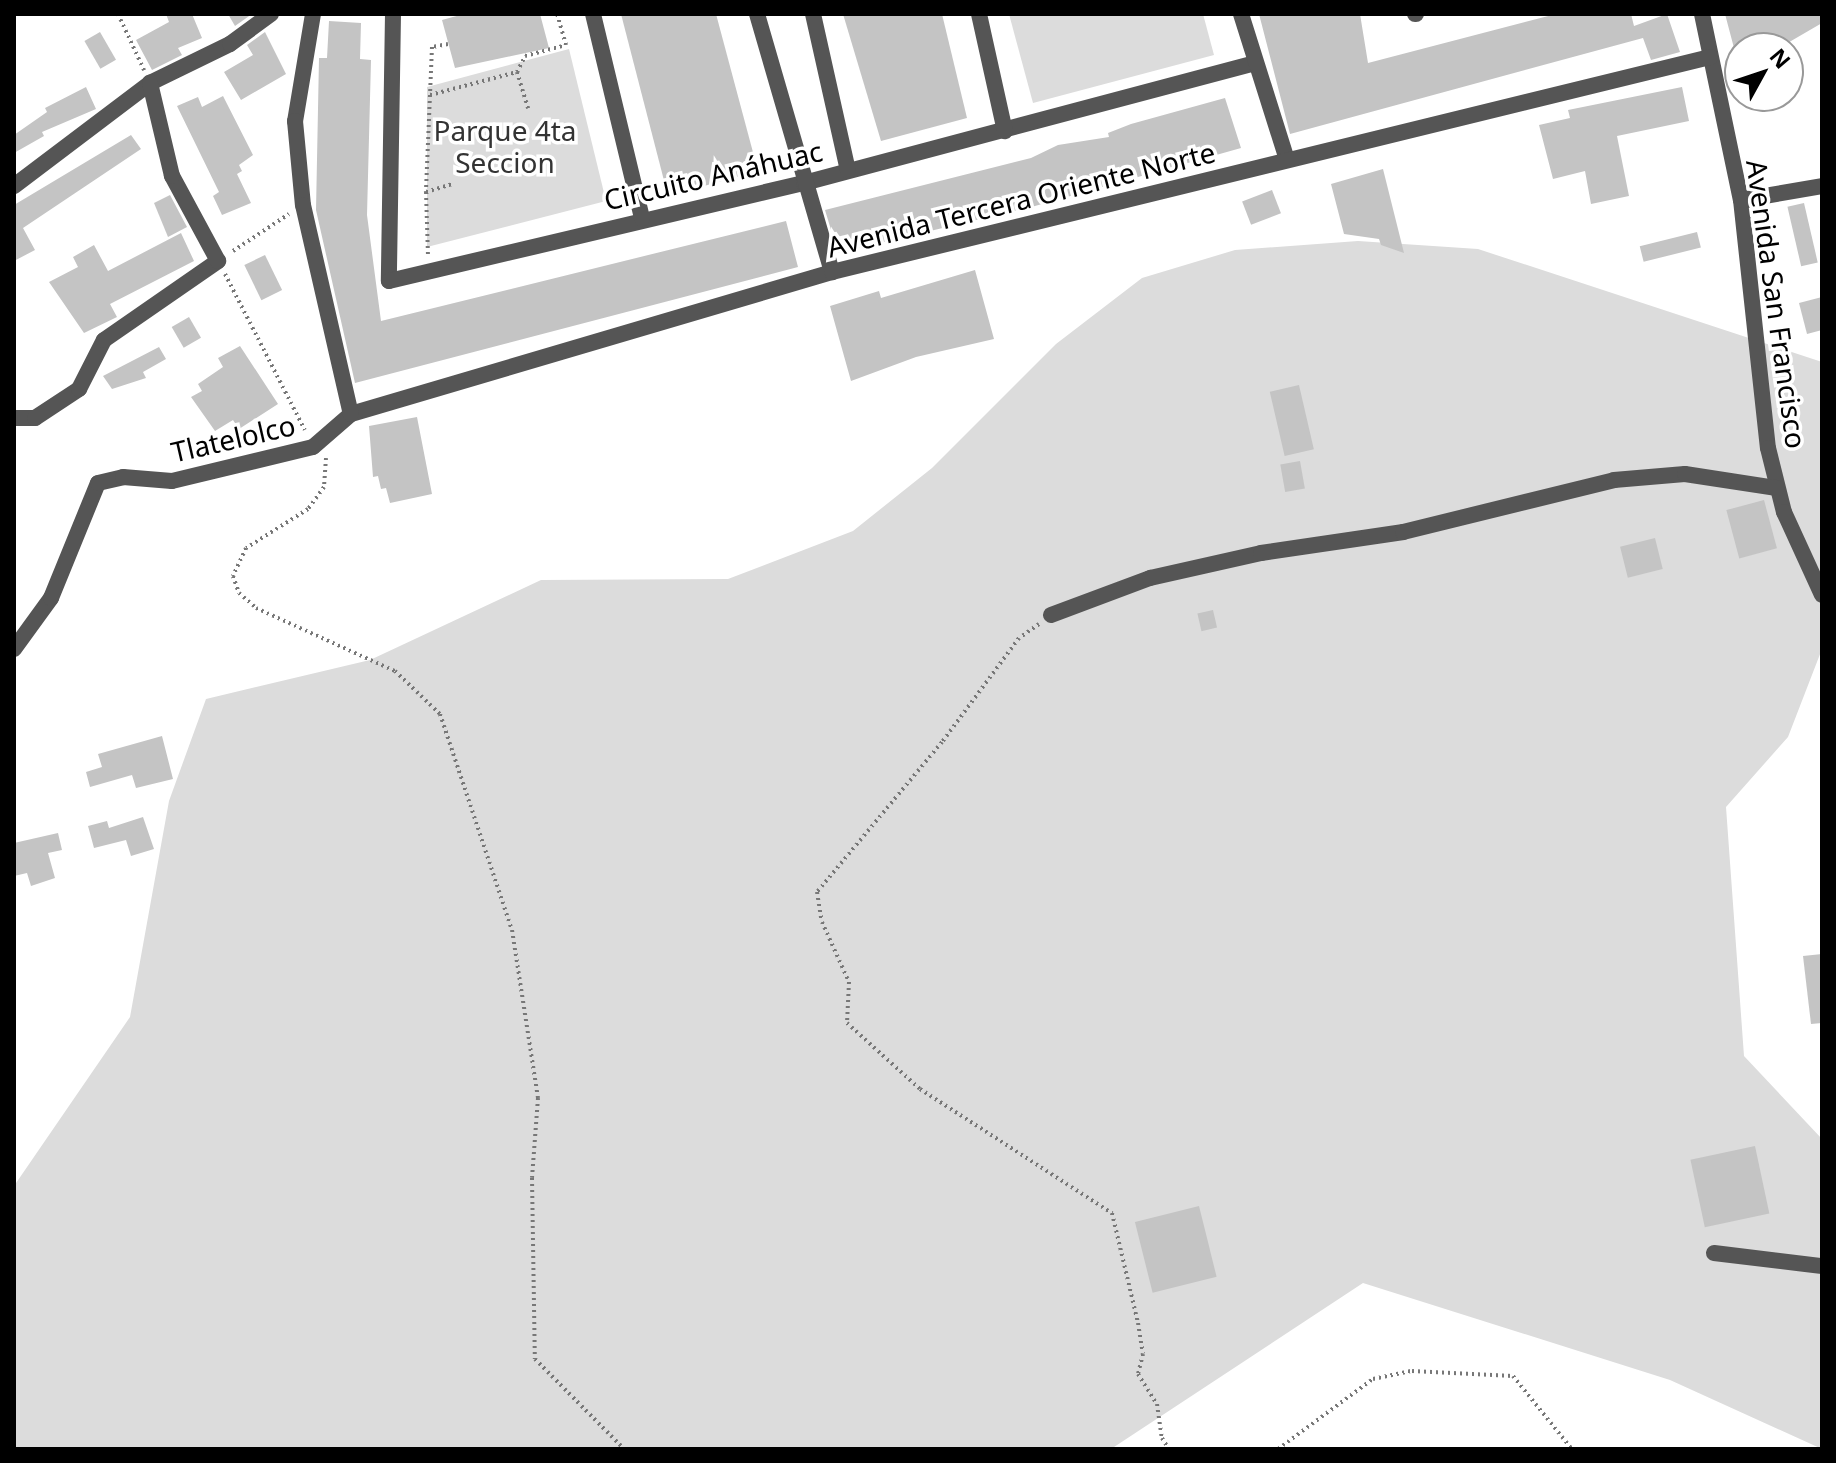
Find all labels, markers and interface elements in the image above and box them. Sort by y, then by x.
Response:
north arrow [1724,32,1804,112]
text: N [1764,41,1798,74]
park label: Parque 4ta Seccion [433,113,577,179]
street label: Circuito Anáhuac [601,134,825,216]
street label: Avenida Tercera Oriente Norte [823,134,1219,264]
street label: Avenida San Francisco [1740,157,1814,451]
street label: Tlatelolco [168,407,298,469]

